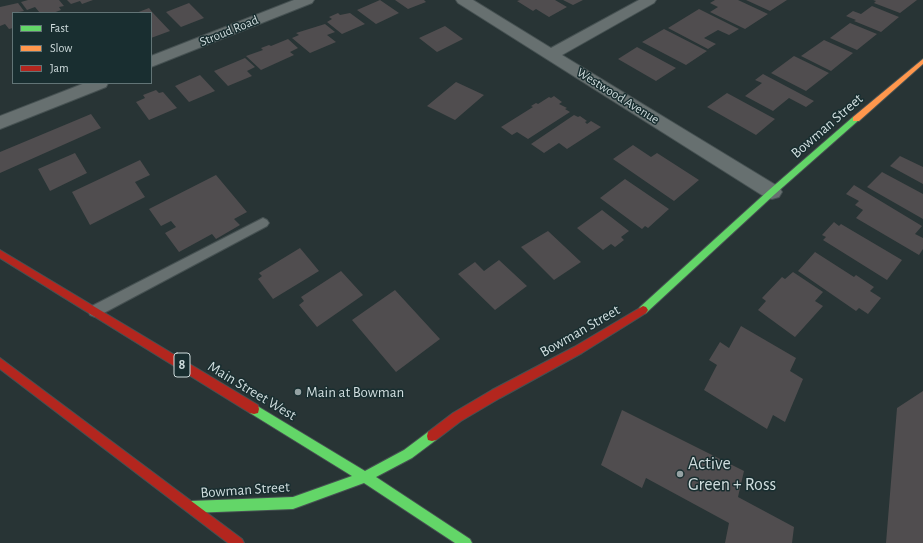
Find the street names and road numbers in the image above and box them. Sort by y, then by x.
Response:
street label: Stroud Road [197,12,261,50]
street label: Westwood Avenue [574,64,662,128]
street label: Bowman Street [787,90,867,162]
street label: Bowman Street [537,301,623,361]
road number: 8 [174,353,190,377]
street label: Main Street West [204,357,300,425]
street label: Bowman Street [200,478,290,502]

